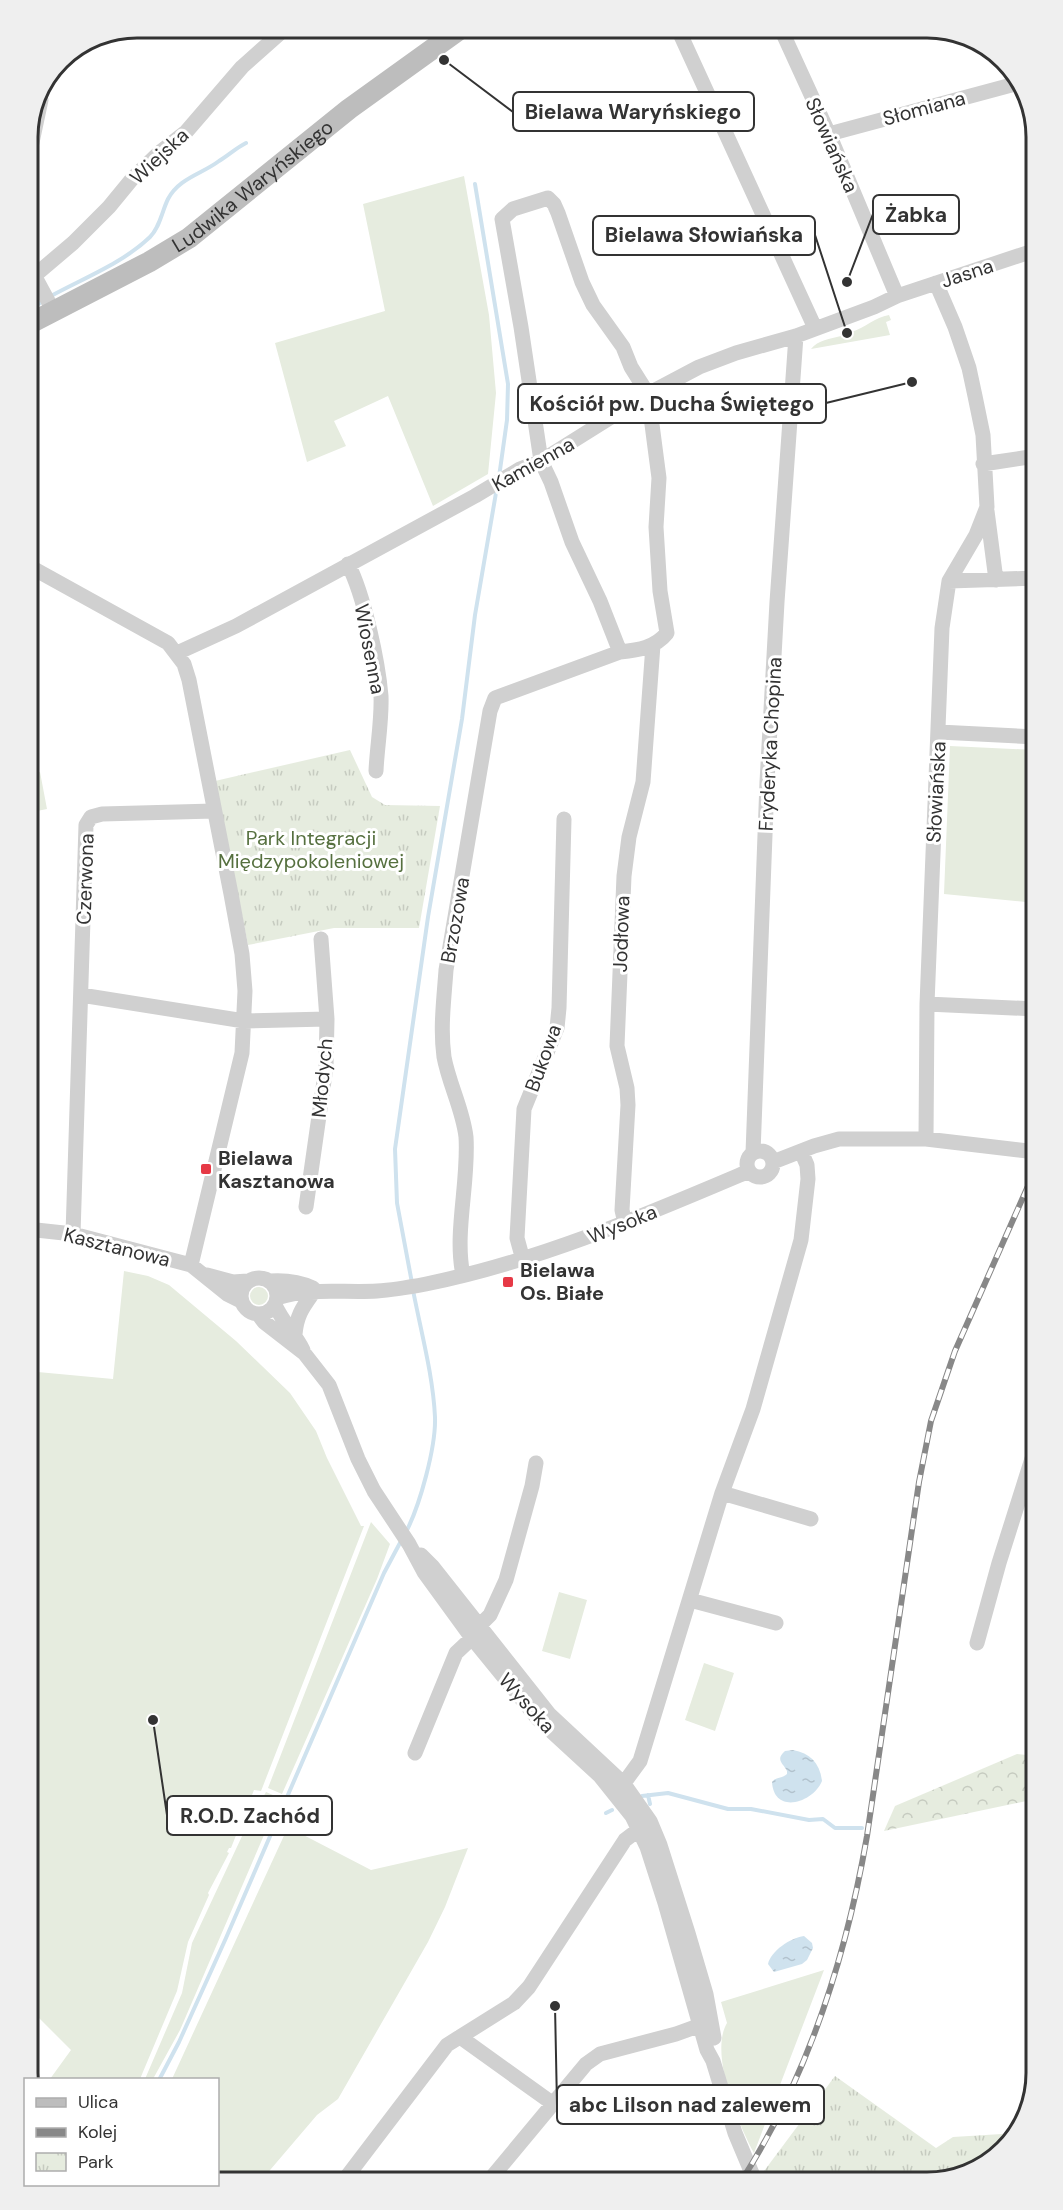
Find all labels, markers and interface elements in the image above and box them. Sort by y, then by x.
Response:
street label: Słomiana [880,85,968,131]
callout: Bielawa Waryńskiego [513,92,754,131]
street label: Słowiańska [799,93,865,197]
text: Bielawa Waryńskiego [525,98,741,126]
street label: Ludwika Waryńskiego [167,114,339,258]
street label: Wiejska [124,122,194,190]
callout: Żabka [873,195,959,234]
text: Żabka [885,201,947,229]
callout: Bielawa Słowiańska [593,216,815,255]
text: Bielawa Słowiańska [605,221,803,249]
street label: Jasna [938,252,996,294]
callout: Kościół pw. Ducha Świętego [518,384,826,423]
text: Kościół pw. Ducha Świętego [530,390,814,418]
street label: Kamienna [487,431,579,497]
street label: Wiosenna [349,602,391,696]
street label: Fryderyka Chopina [752,656,788,832]
street label: Słowiańska [920,741,952,843]
park label: Park Integracji Międzypokoleniowej [218,825,404,874]
street label: Czerwona [70,833,100,925]
street label: Brzozowa [435,875,475,965]
street label: Jodłowa [607,895,635,973]
street label: Bukowa [519,1021,567,1095]
street label: Młodych [306,1037,338,1119]
place label: Bielawa Kasztanowa [218,1145,335,1194]
marker: Bielawa Kasztanowa [199,1162,213,1176]
street label: Wysoka [583,1198,661,1250]
street label: Kasztanowa [61,1221,173,1273]
place label: Bielawa Os. Białe [520,1257,604,1306]
marker: Bielawa Os. Białe [501,1275,515,1289]
street label: Wysoka [493,1667,561,1739]
callout: R.O.D. Zachód [167,1796,332,1835]
text: R.O.D. Zachód [180,1802,320,1830]
legend [24,2078,219,2186]
callout: abc Lilson nad zalewem [557,2085,824,2124]
text: Ulica [78,2090,118,2114]
text: abc Lilson nad zalewem [569,2091,811,2119]
text: Kolej [78,2120,117,2144]
text: Park [78,2150,114,2174]

